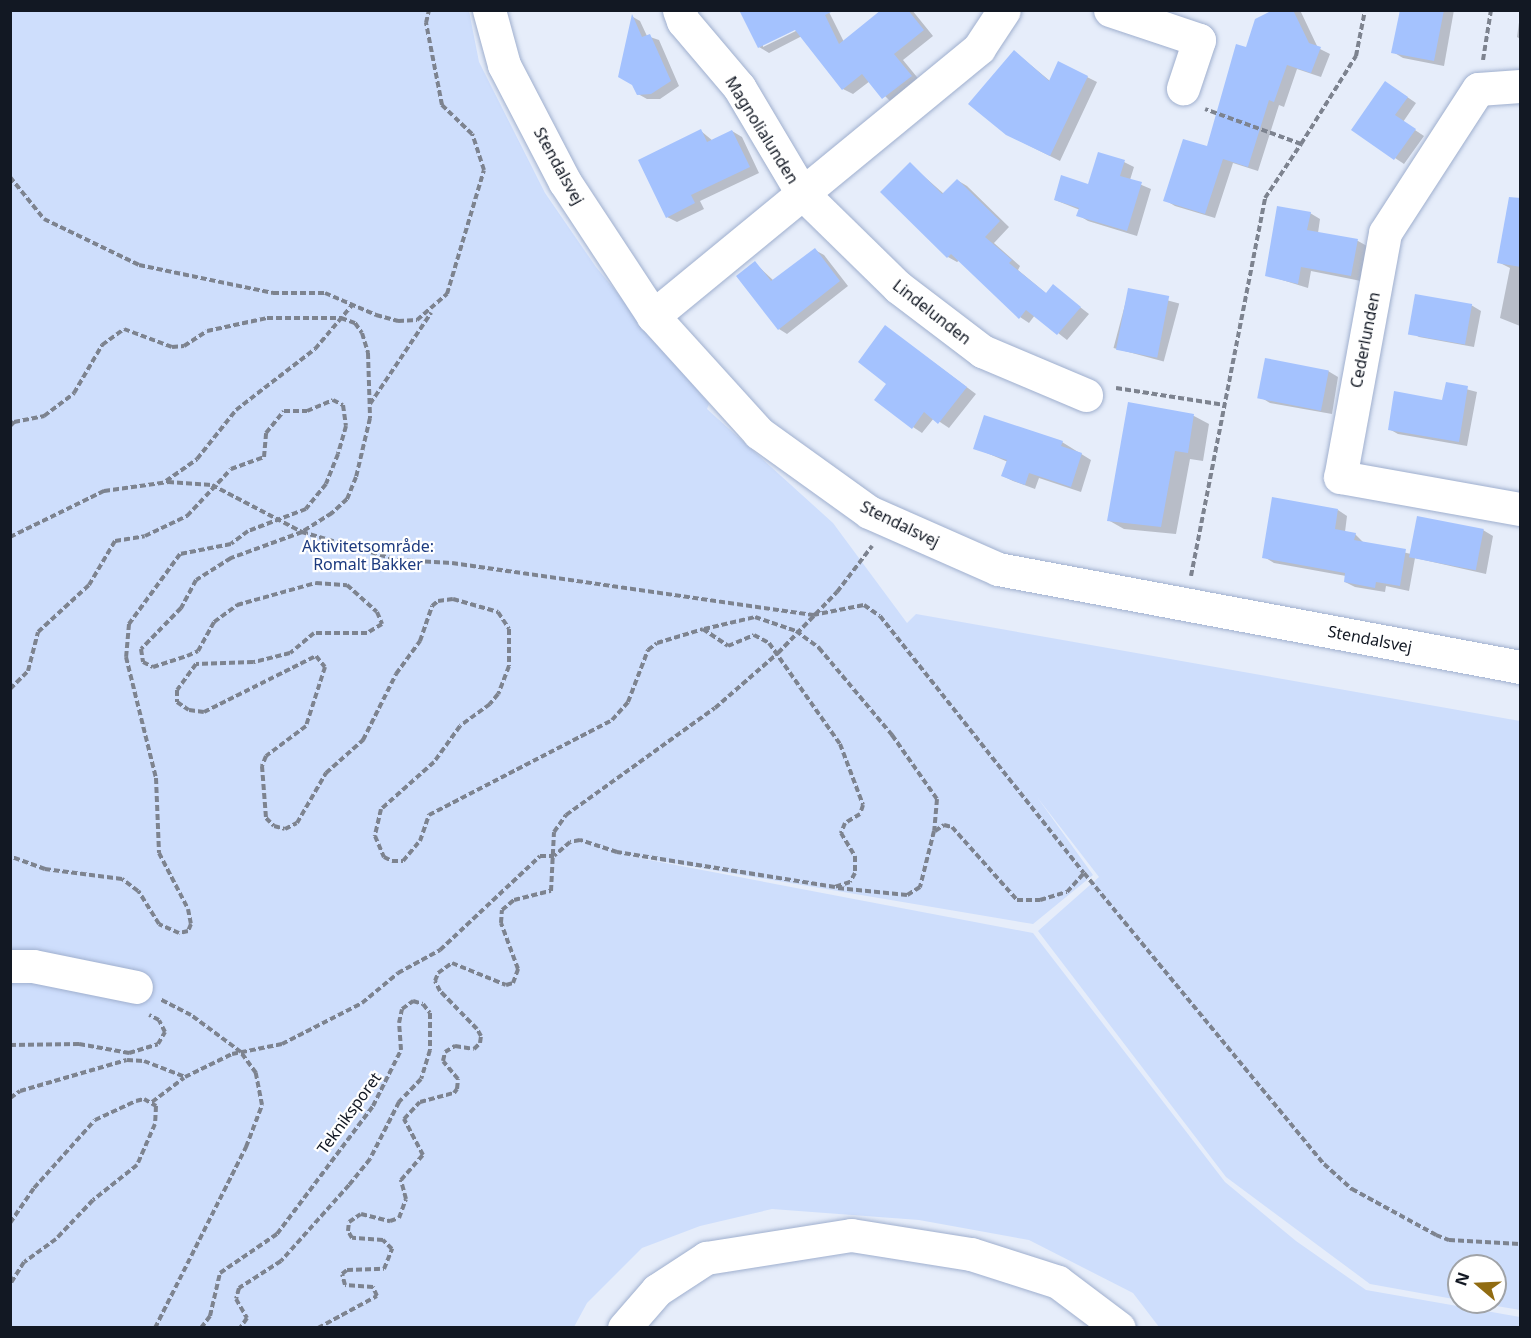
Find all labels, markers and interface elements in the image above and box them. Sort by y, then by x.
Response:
street label: Magnolialunden [721,73,803,187]
street label: Stendalsvej [530,124,588,208]
street label: Lindelunden [889,276,975,348]
street label: Cederlunden [1346,290,1384,390]
street label: Stendalsvej [857,497,943,551]
park label: Aktivitetsområde: Romalt Bakker [302,536,434,574]
street label: Stendalsvej [1326,621,1414,657]
street label: Tekniksporet [313,1068,385,1158]
north arrow [1447,1254,1507,1314]
text: N [1449,1269,1474,1289]

